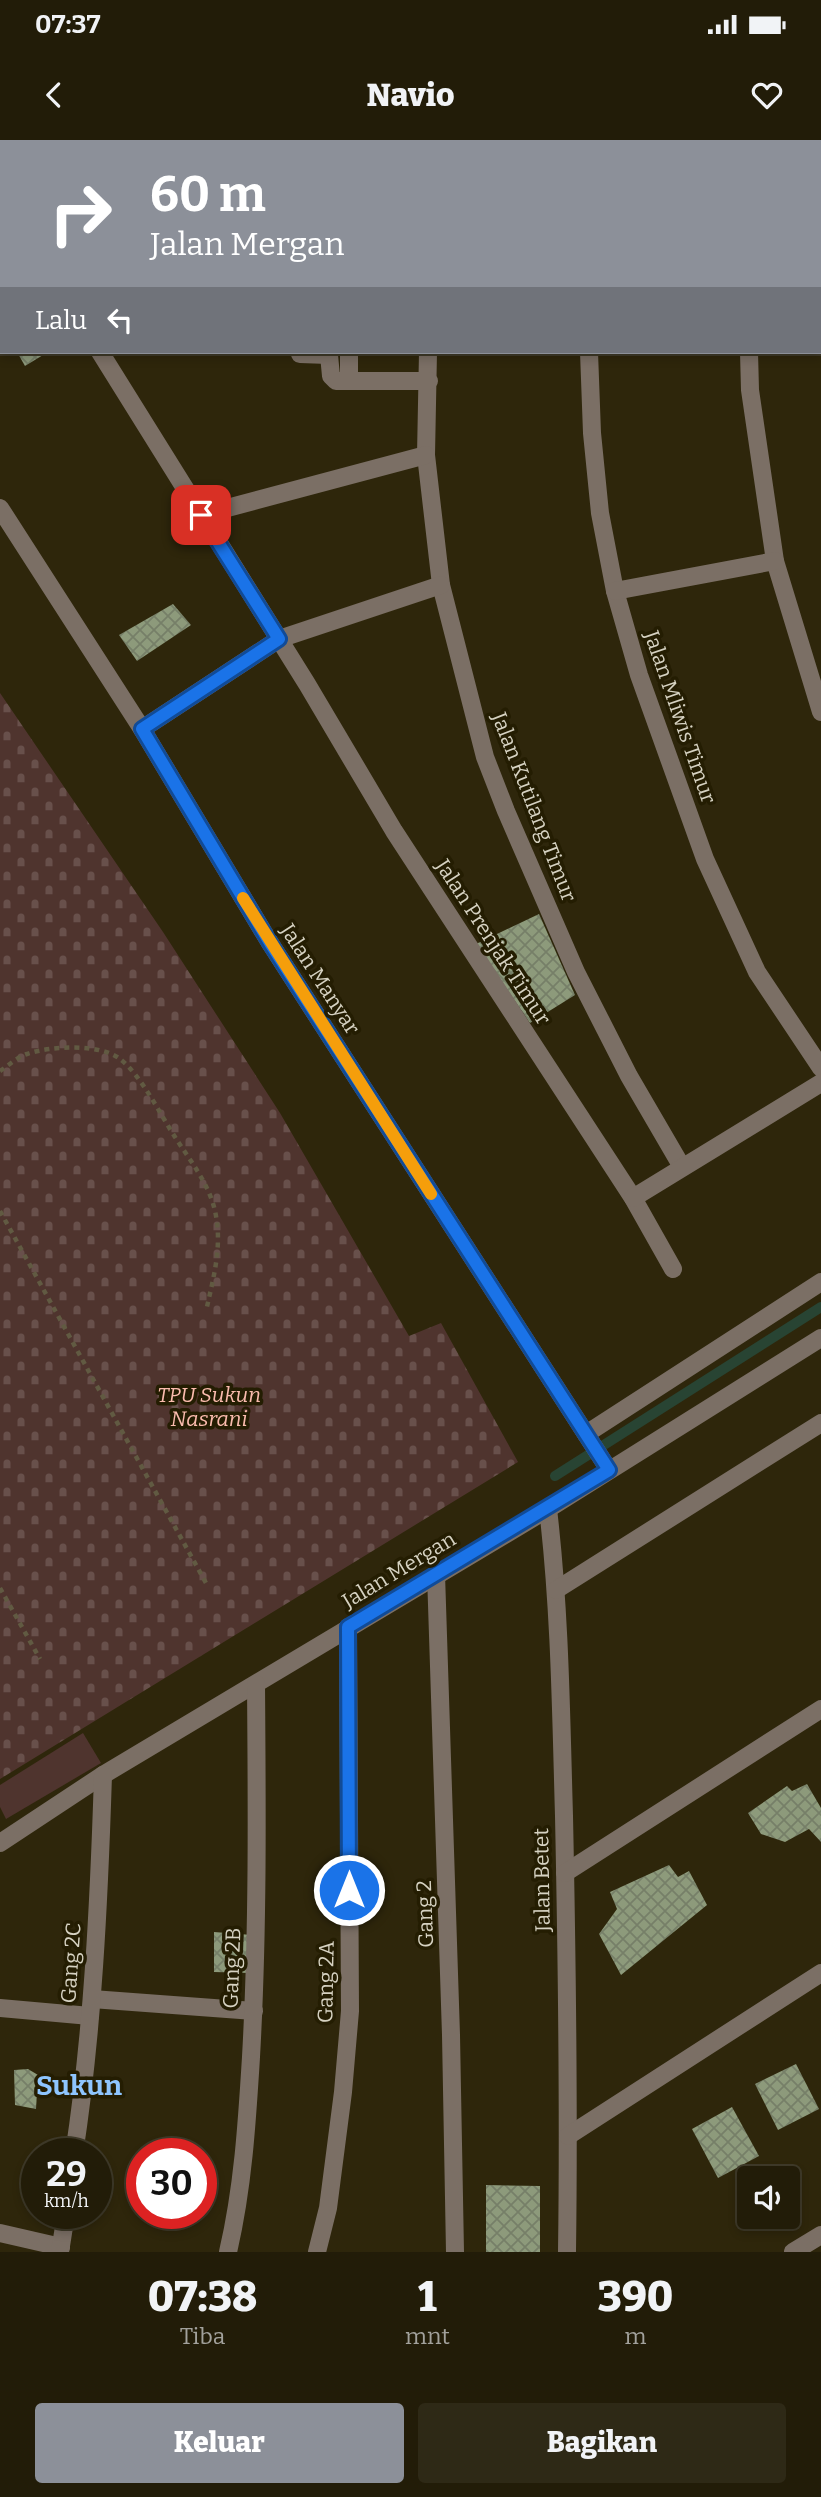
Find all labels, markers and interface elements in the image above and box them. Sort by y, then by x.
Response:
text: 07:37 [35,9,101,40]
icon: back [35,76,73,114]
text: Navio [367,76,455,114]
icon: heart [748,76,786,114]
text: 60 m [150,165,266,224]
icon: right [35,168,126,259]
text: Jalan Mergan [150,225,345,263]
icon: left [101,301,139,339]
text: Lalu [35,305,87,336]
pin [171,485,231,545]
icon: arrive [182,496,220,534]
street label: Jalan Mliwis Timur [638,626,722,807]
street label: Jalan Kutilang Timur [486,708,582,905]
street label: Jalan Prenjak Timur [429,853,556,1030]
street label: Jalan Manyar [274,918,365,1039]
park label: TPU Sukun Nasrani [157,1382,261,1432]
street label: Jalan Mergan [337,1526,460,1615]
street label: Jalan Betet [528,1827,556,1933]
position arrow [312,1853,386,1927]
street label: Gang 2 [411,1880,439,1948]
street label: Gang 2C [55,1922,87,2004]
street label: Gang 2B [218,1927,246,2009]
street label: Gang 2A [312,1941,340,2023]
district label: Sukun [36,2069,122,2102]
speed limit sign: 30 [126,2138,217,2229]
text: 29 [46,2153,87,2195]
map controls [737,2166,800,2229]
button: sound [737,2166,800,2229]
text: km/h [44,2190,89,2212]
text: 07:38 [148,2272,257,2322]
text: 1 [418,2272,437,2322]
text: 390 [598,2272,673,2322]
text: Tiba [180,2322,225,2350]
text: mnt [405,2322,450,2350]
text: m [624,2322,646,2350]
button: Keluar [35,2403,404,2483]
button: Bagikan [418,2403,786,2483]

